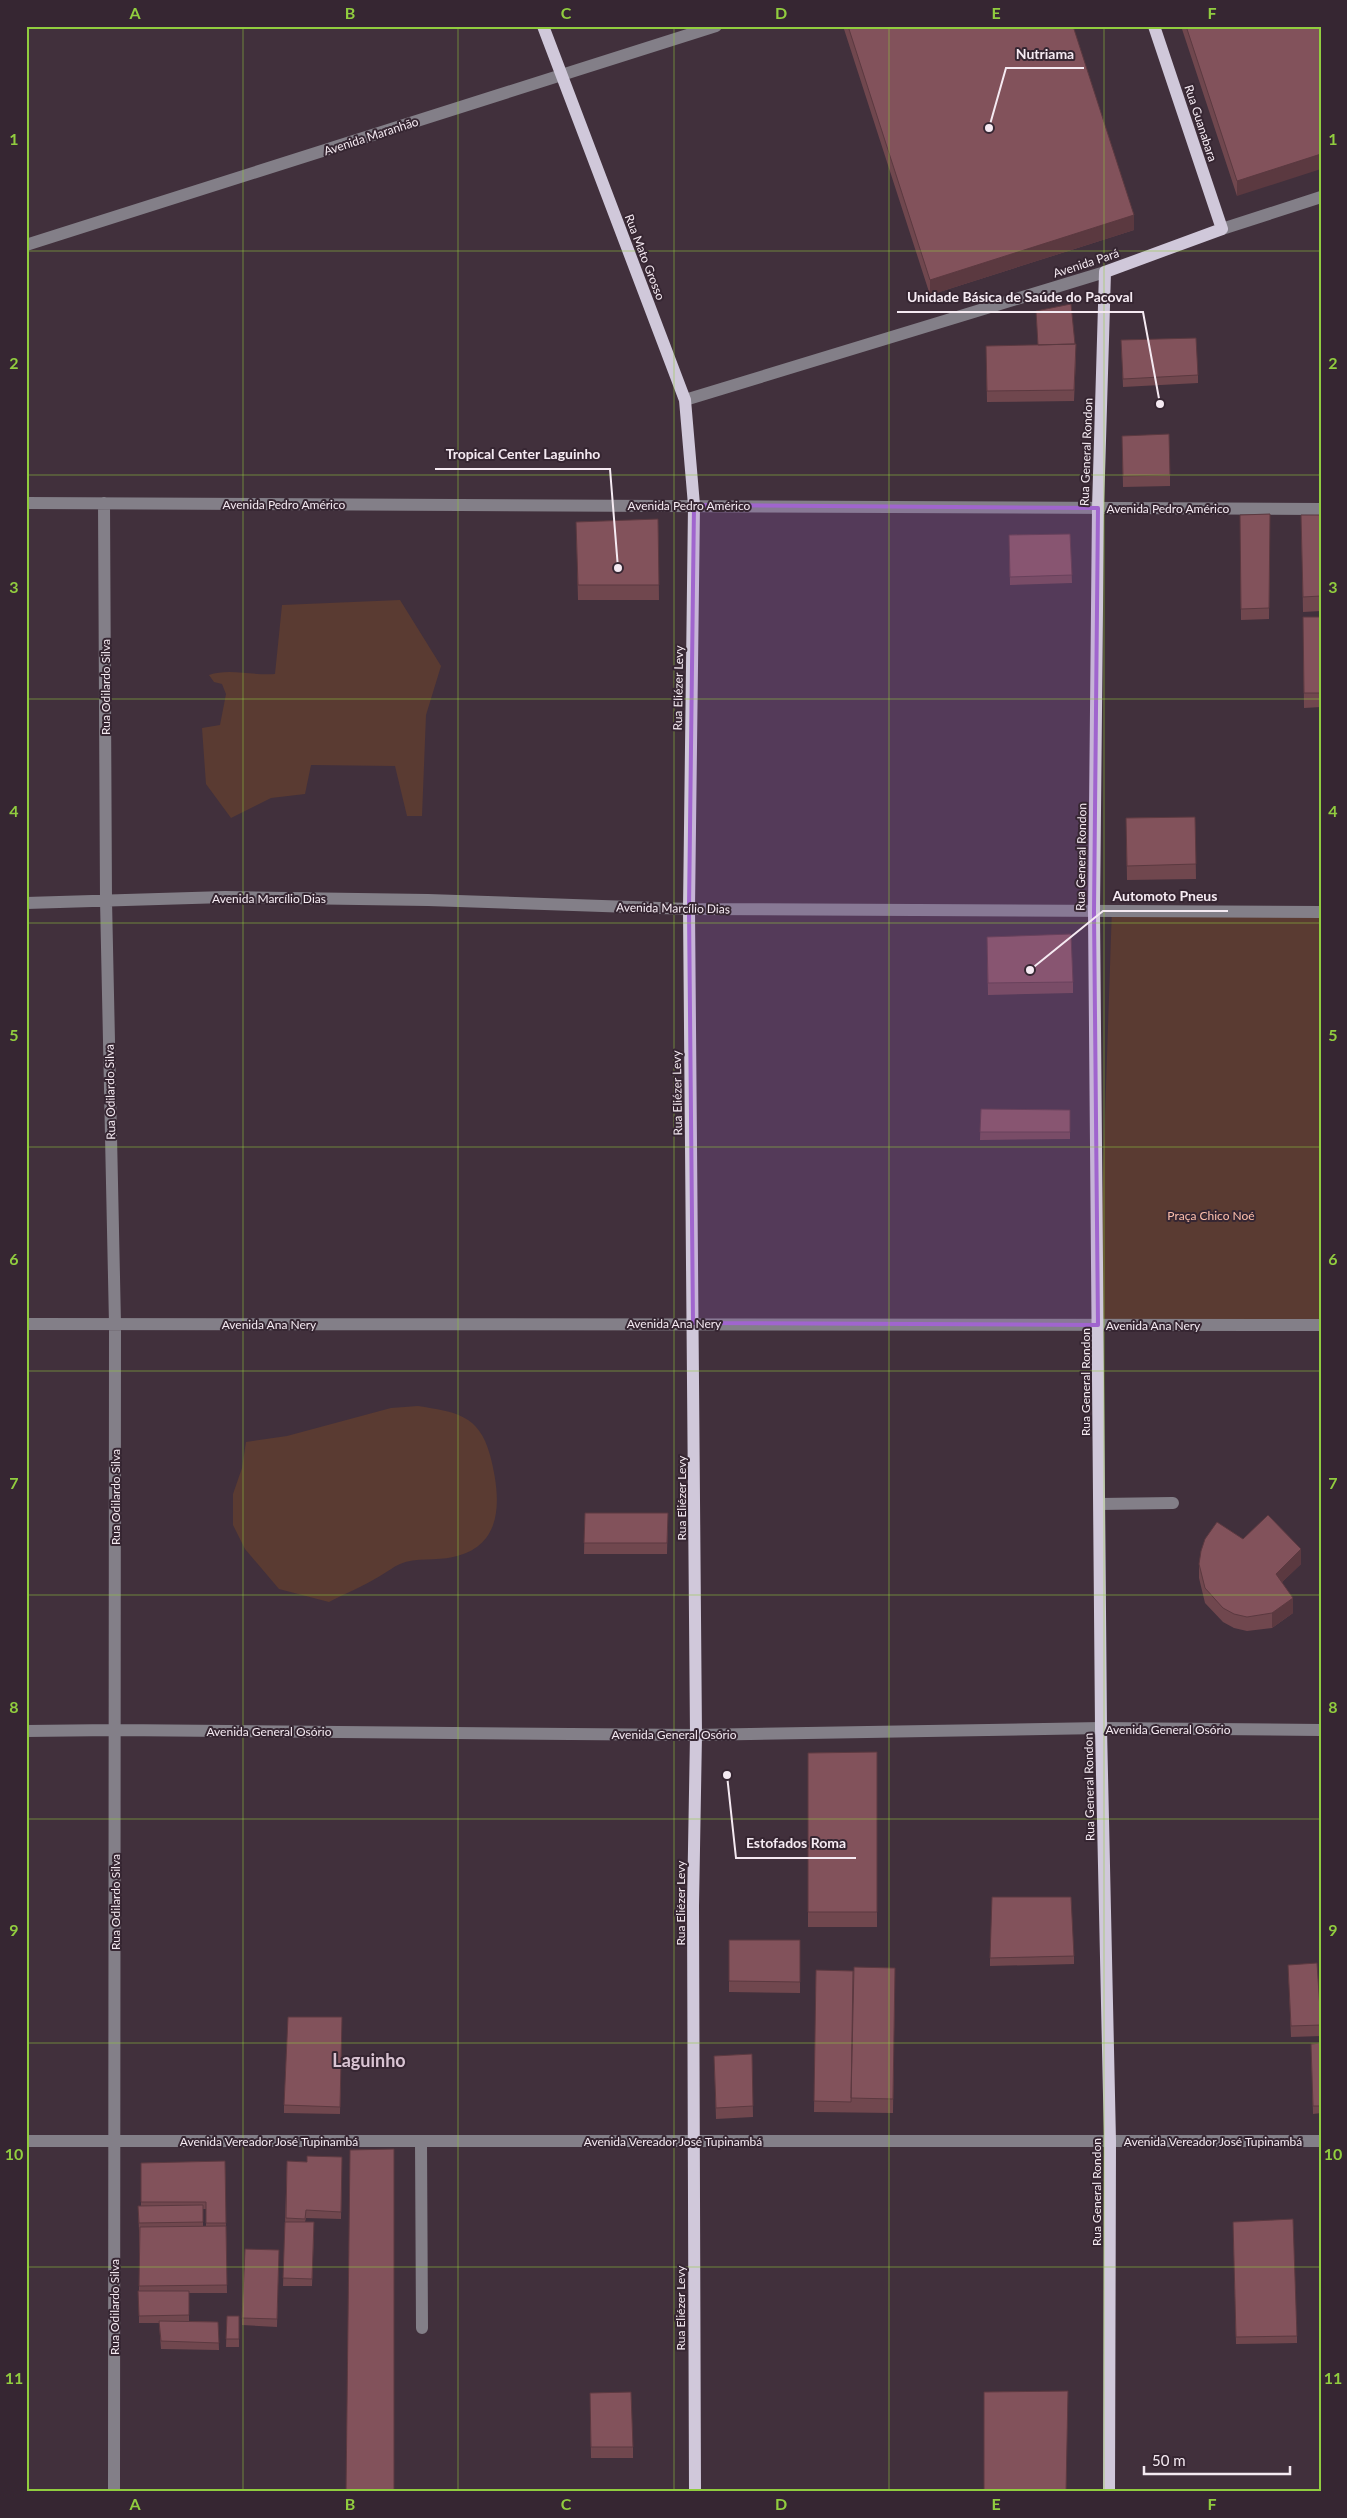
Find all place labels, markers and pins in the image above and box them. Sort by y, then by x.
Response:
callout: Nutriama [1006,39,1084,68]
callout: Unidade Básica de Saúde do Pacoval [897,283,1143,312]
callout: Tropical Center Laguinho [435,440,610,469]
callout: Automoto Pneus [1103,882,1228,911]
callout: Estofados Roma [736,1829,856,1858]

